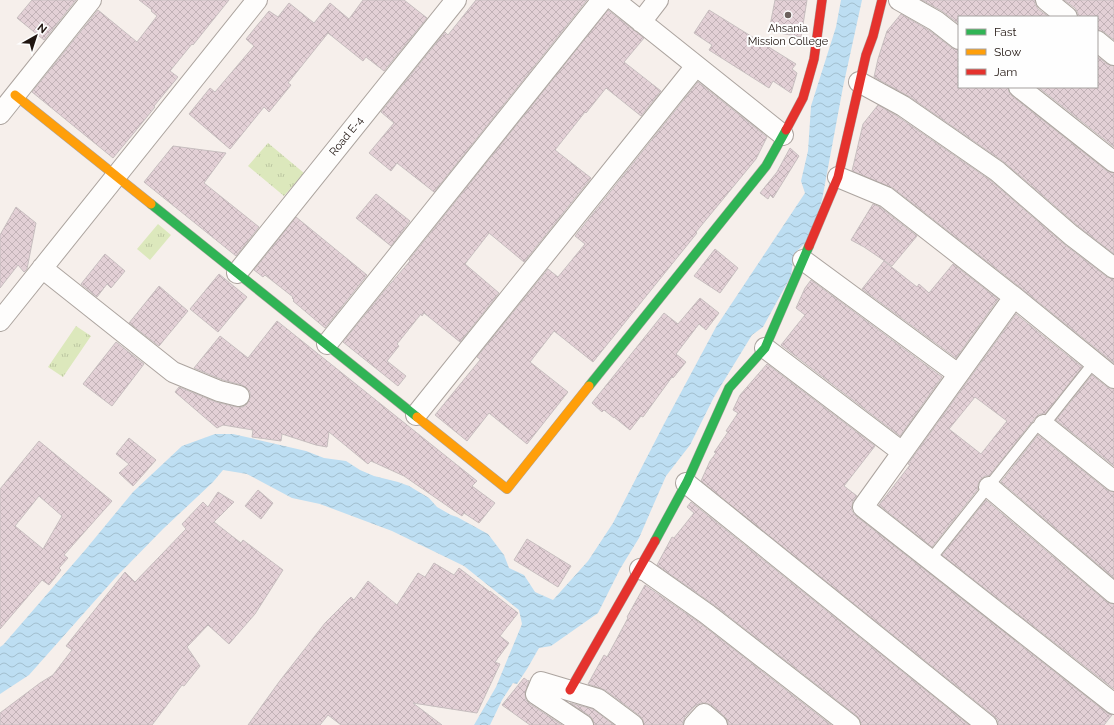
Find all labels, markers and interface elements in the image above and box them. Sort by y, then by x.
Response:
marker: Ahsania Mission College [783,10,793,20]
north arrow [16,16,56,56]
legend [958,16,1098,88]
text: N [35,21,49,36]
place label: Ahsania Mission College [748,22,829,48]
text: Fast [994,25,1017,39]
text: Slow [994,45,1021,59]
text: Jam [994,65,1017,79]
street label: Road E-4 [327,114,366,158]

